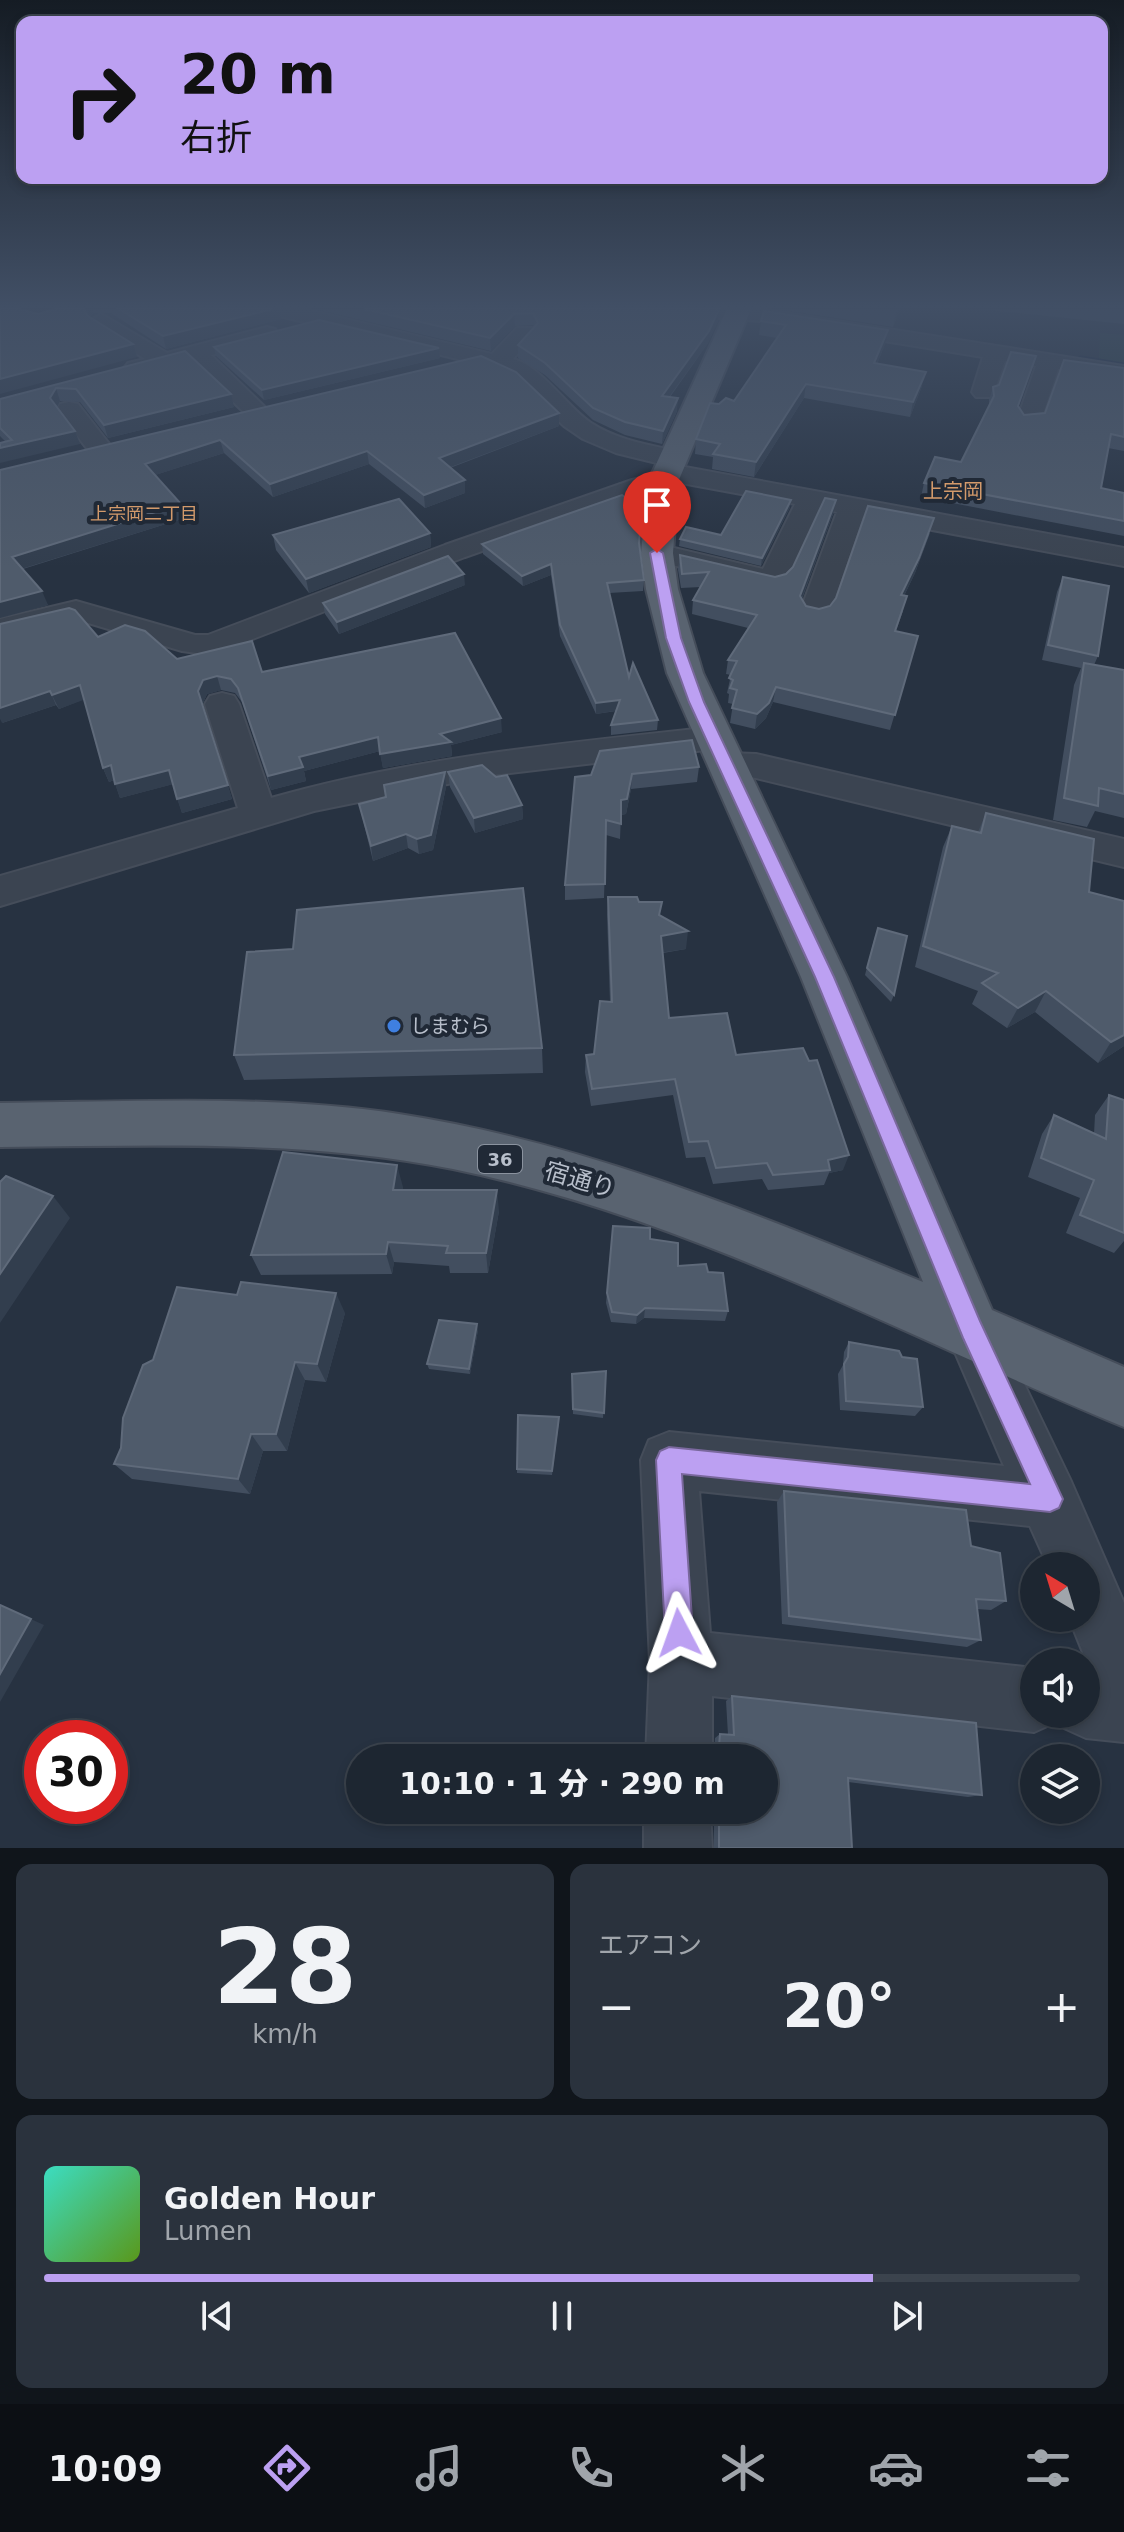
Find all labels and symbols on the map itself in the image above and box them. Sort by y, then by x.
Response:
pin [623,471,691,553]
district label: 上宗岡 [923,479,983,503]
district label: 上宗岡二丁目 [90,503,198,524]
place label: しまむら [410,1014,490,1038]
marker: しまむら [385,1017,403,1035]
road number: 36 [478,1145,522,1173]
street label: 宿通り [542,1157,618,1203]
north arrow [1020,1552,1100,1632]
position arrow [637,1591,721,1675]
speed limit sign: 30 [24,1720,128,1824]

